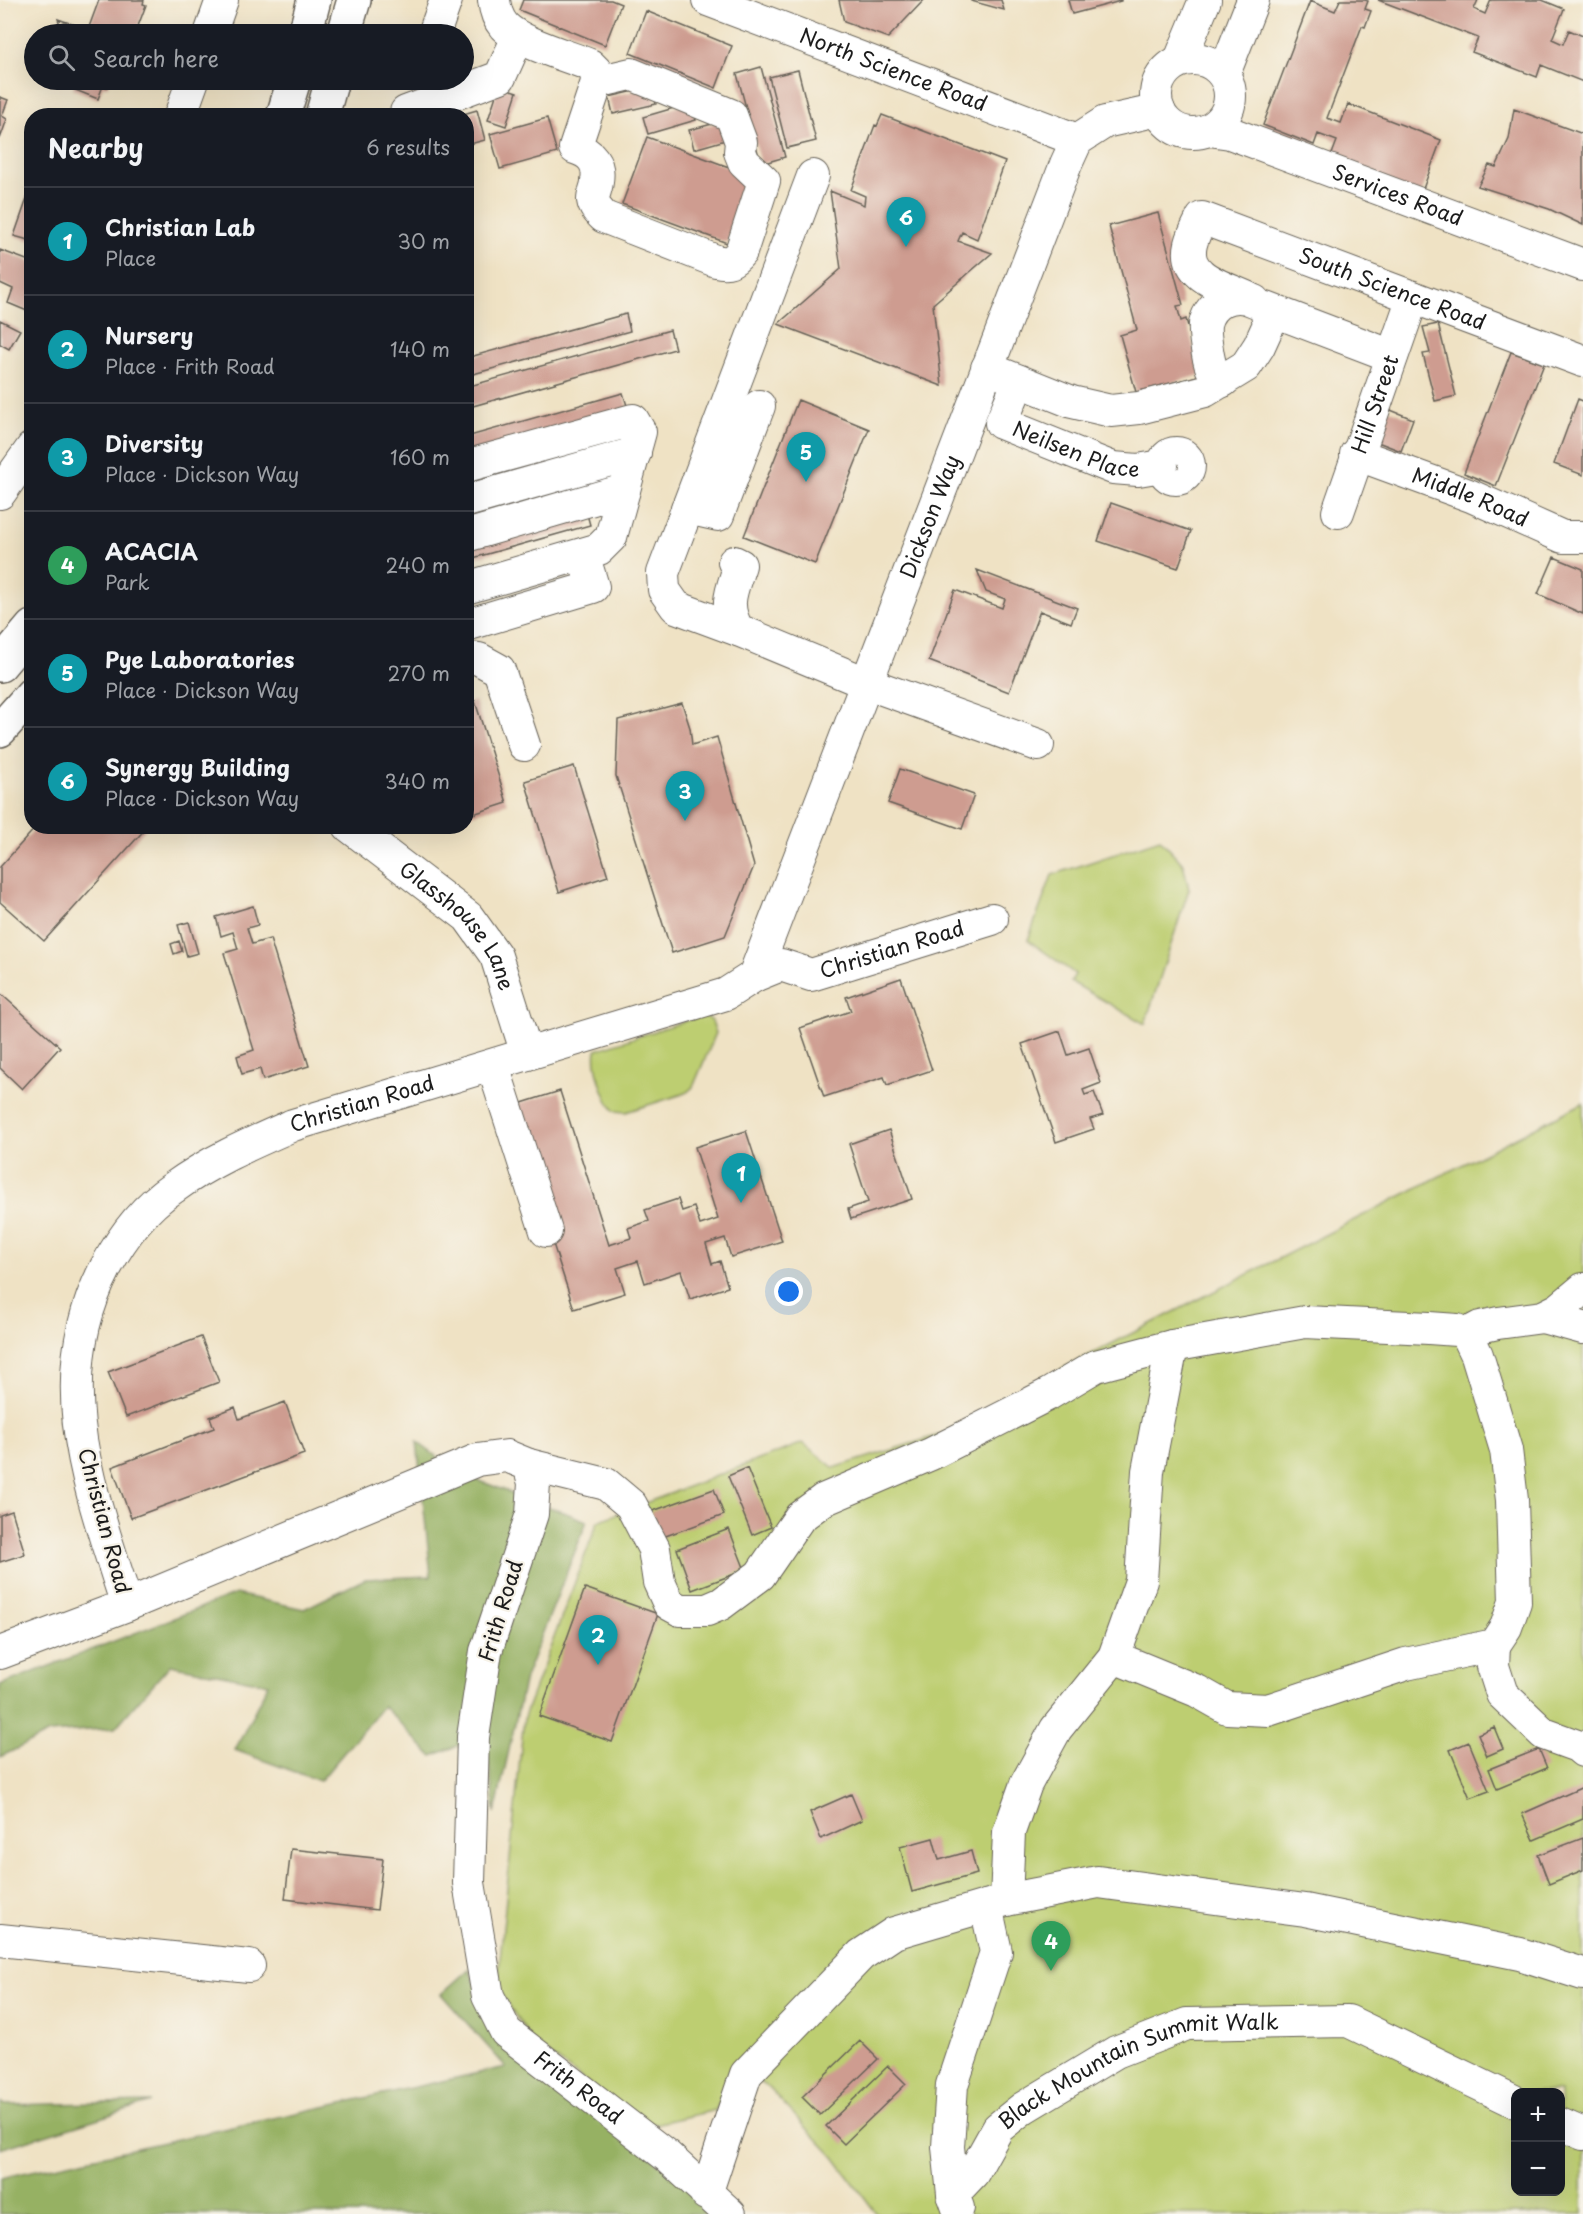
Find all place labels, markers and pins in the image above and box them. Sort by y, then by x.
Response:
pin: 6 [886,198,926,247]
pin: 5 [786,432,826,482]
pin: 3 [666,772,704,821]
pin: 1 [722,1154,760,1203]
pin: 2 [578,1616,618,1665]
pin: 4 [1032,1922,1070,1971]

